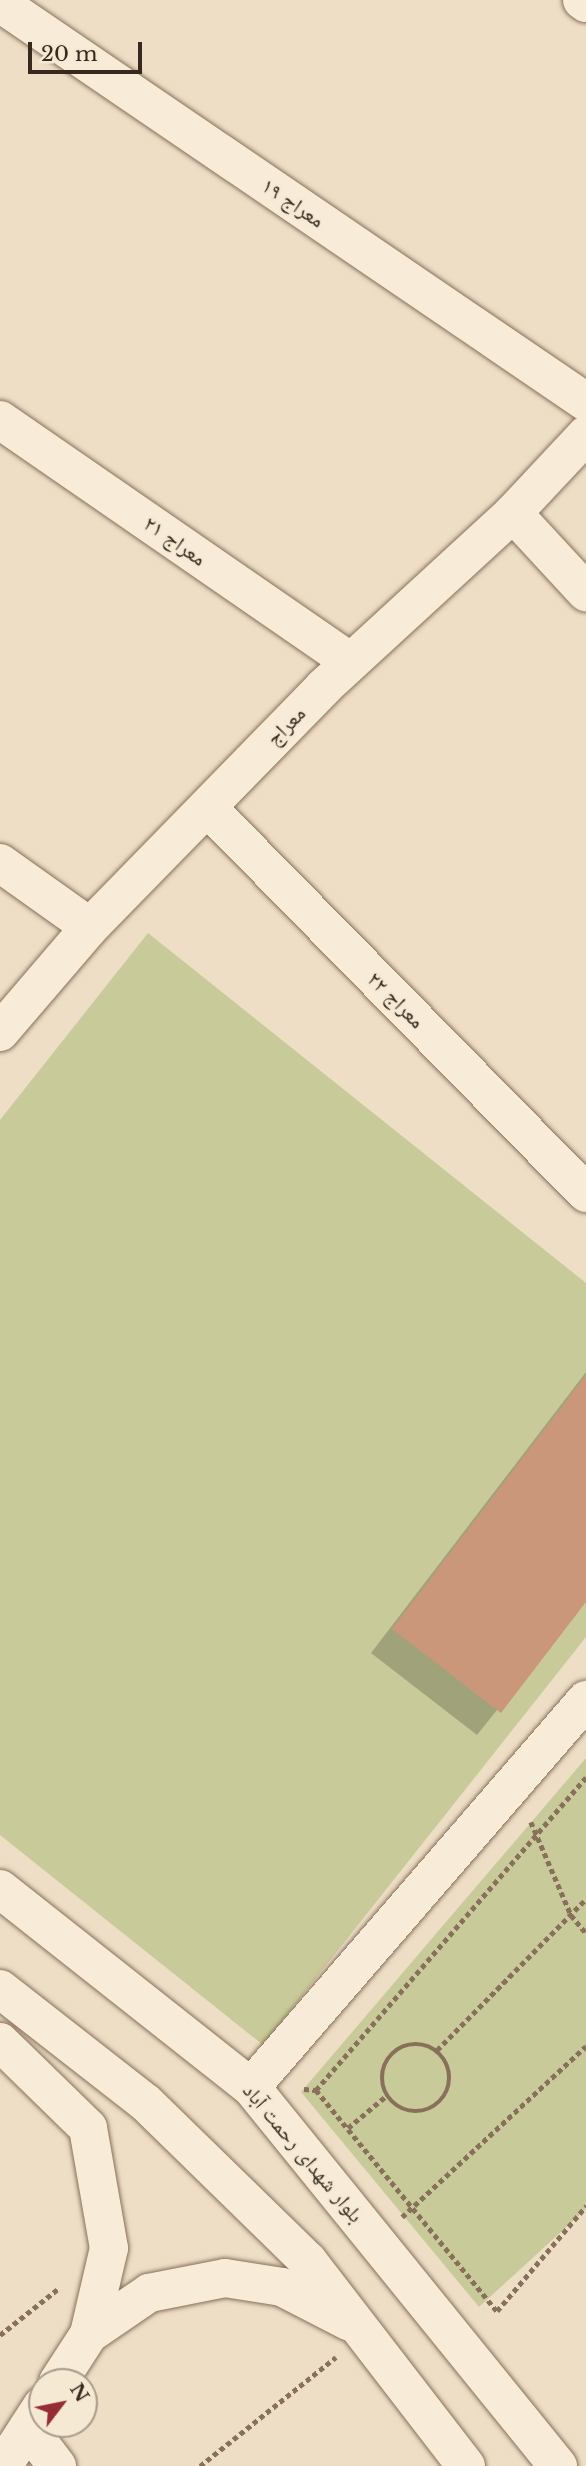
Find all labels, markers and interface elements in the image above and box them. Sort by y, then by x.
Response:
scale bar [32,28,145,72]
text: 20 m [41,41,98,67]
street label: معراج ۱۹ [257,173,329,233]
street label: معراج ۲۱ [139,511,211,571]
street label: معراج [261,701,311,751]
street label: معراج ۲۲ [362,966,430,1034]
street label: بلوار شهدای رحمت آباد [238,2078,368,2228]
north arrow [28,2368,98,2438]
text: N [65,2379,94,2406]

